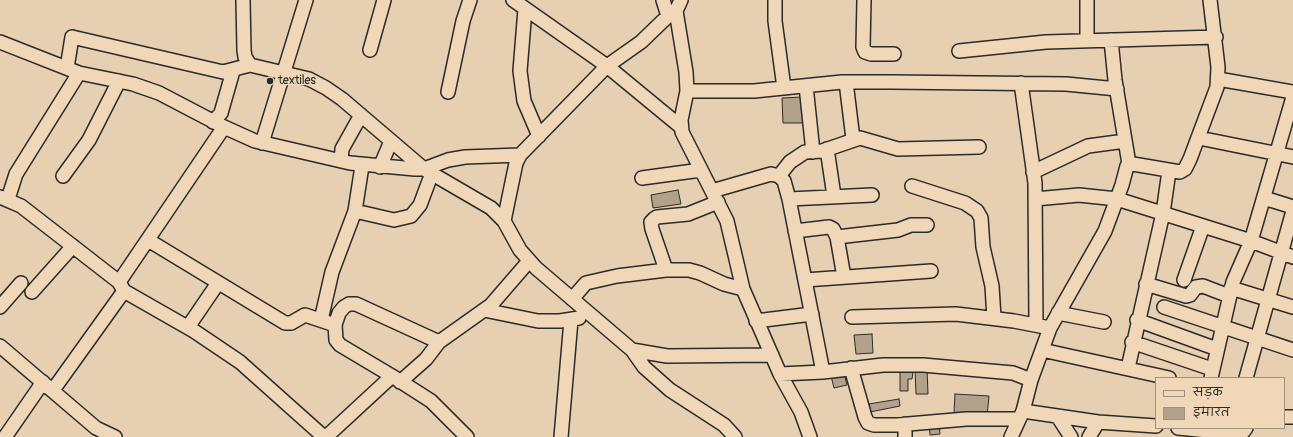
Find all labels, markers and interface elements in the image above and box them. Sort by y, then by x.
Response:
place label: textiles [278,74,316,88]
marker: textiles [265,76,275,86]
legend [1155,377,1285,429]
text: सड़क [1193,385,1223,400]
text: इमारत [1193,405,1230,420]

